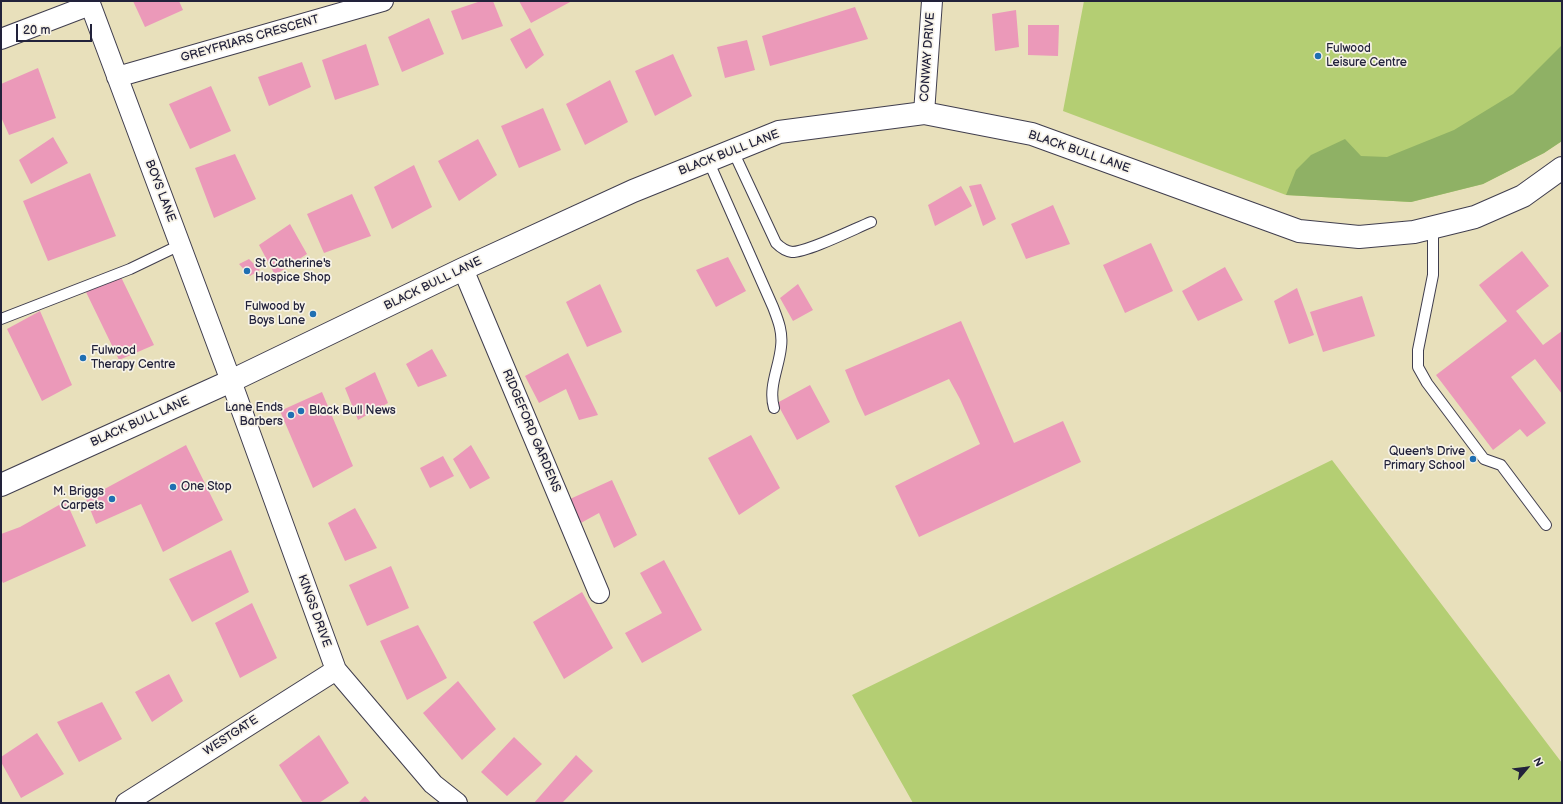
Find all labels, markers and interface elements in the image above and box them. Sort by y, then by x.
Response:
street label: GREYFRIARS CRESCENT [179,12,321,66]
street label: CONWAY DRIVE [918,12,938,102]
scale bar [18,16,94,42]
text: 20 m [23,23,50,38]
place label: Fulwood Leisure Centre [1326,42,1407,70]
marker: Fulwood Leisure Centre [1313,51,1323,61]
street label: BLACK BULL LANE [677,127,781,179]
street label: BLACK BULL LANE [1026,128,1132,176]
street label: BOYS LANE [142,158,178,224]
street label: BLACK BULL LANE [382,254,484,314]
place label: St Catherine's Hospice Shop [255,257,331,285]
marker: St Catherine's Hospice Shop [242,266,252,276]
place label: Fulwood by Boys Lane [245,300,305,328]
marker: Fulwood by Boys Lane [308,309,318,319]
place label: Fulwood Therapy Centre [91,344,175,372]
marker: Fulwood Therapy Centre [78,353,88,363]
street label: RIDGEFORD GARDENS [499,367,563,495]
street label: BLACK BULL LANE [88,394,192,450]
place label: Lane Ends Barbers [225,401,283,429]
place label: Black Bull News [309,404,396,418]
marker: Black Bull News [296,406,306,416]
marker: Lane Ends Barbers [286,410,296,420]
place label: Queen's Drive Primary School [1383,445,1465,473]
marker: Queen's Drive Primary School [1468,454,1478,464]
place label: One Stop [181,480,232,494]
marker: One Stop [168,482,178,492]
place label: M. Briggs Carpets [53,485,104,513]
marker: M. Briggs Carpets [107,494,117,504]
street label: KINGS DRIVE [294,573,334,649]
street label: WESTGATE [201,713,261,759]
north arrow [1507,748,1547,788]
text: N [1530,755,1546,769]

